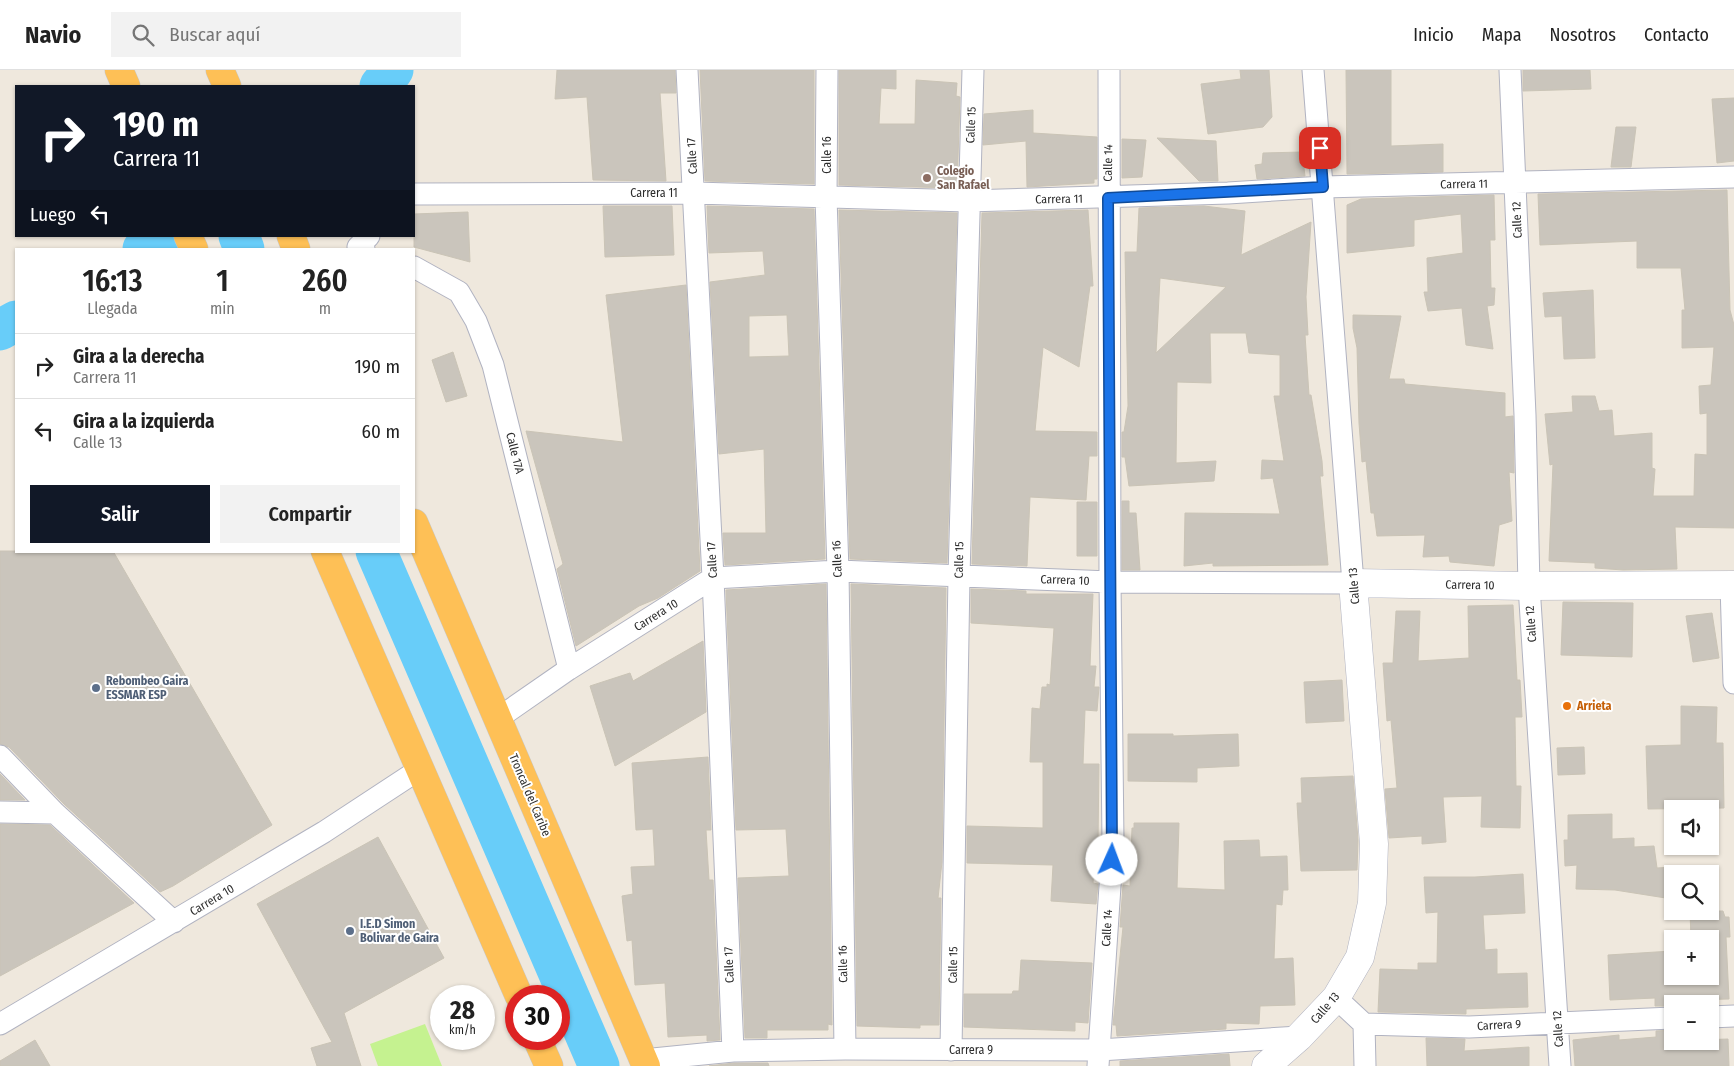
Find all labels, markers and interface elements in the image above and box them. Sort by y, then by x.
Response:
search box [111,12,461,57]
text: Navio [25,21,81,49]
icon: search [129,21,157,49]
text: Buscar aquí [169,23,260,46]
text: Inicio [1413,24,1454,46]
text: Mapa [1482,24,1522,46]
text: Nosotros [1550,24,1616,46]
text: Contacto [1644,24,1709,46]
text: 190 m [113,103,199,145]
icon: right [30,105,95,170]
street label: Calle 15 [963,106,979,144]
pin [1299,127,1341,169]
icon: arrive [1306,134,1334,162]
street label: Calle 16 [820,136,834,174]
street label: Calle 17 [684,137,700,174]
street label: Calle 14 [1101,144,1115,182]
text: Carrera 11 [113,145,200,172]
place label: Colegio San Rafael [937,164,990,192]
marker: Colegio San Rafael [921,172,933,184]
street label: Carrera 11 [1440,177,1488,191]
street label: Carrera 11 [630,186,678,200]
street label: Carrera 11 [1035,192,1083,206]
icon: left [86,200,114,228]
street label: Calle 12 [1509,201,1525,239]
text: Luego [30,203,76,226]
text: 16:13 [82,263,143,299]
text: 1 [216,263,229,299]
text: 260 [302,263,348,299]
text: Llegada [87,299,138,318]
text: min [210,299,235,318]
text: m [319,299,331,318]
text: Gira a la derecha [73,345,205,368]
icon: right [30,352,58,380]
text: 190 m [354,355,400,378]
text: Carrera 11 [73,368,136,387]
text: Gira a la izquierda [73,410,215,433]
icon: left [30,417,58,445]
text: 60 m [362,420,400,443]
street label: Calle 17A [503,431,527,476]
text: Calle 13 [73,433,122,452]
button: Salir [30,485,210,543]
button: Compartir [220,485,400,543]
street label: Calle 16 [829,540,845,578]
street label: Calle 17 [704,541,720,578]
street label: Calle 15 [952,541,966,579]
street label: Calle 13 [1346,567,1362,605]
street label: Carrera 10 [1040,572,1090,588]
street label: Carrera 10 [1445,578,1495,592]
street label: Carrera 10 [631,596,681,634]
street label: Calle 12 [1523,605,1539,643]
place label: Rebombeo Gaira ESSMAR ESP [106,674,188,702]
marker: Rebombeo Gaira ESSMAR ESP [90,682,102,694]
place label: Arrieta [1576,699,1612,713]
marker: Arrieta [1561,700,1573,712]
street label: Troncal del Caribe [506,752,554,838]
map controls [1664,800,1719,1050]
button: sound [1664,800,1719,855]
position arrow [1085,833,1137,885]
button: search [1664,865,1719,920]
street label: Carrera 10 [187,881,237,919]
street label: Calle 14 [1099,909,1115,947]
place label: I.E.D Simon Bolivar de Gaira [360,917,439,945]
marker: I.E.D Simon Bolivar de Gaira [344,925,356,937]
button: + [1664,930,1719,985]
street label: Calle 16 [836,945,850,983]
street label: Calle 17 [721,946,737,983]
street label: Calle 15 [946,946,960,984]
speed limit sign: 30 [505,985,570,1050]
street label: Calle 13 [1308,989,1342,1027]
button: − [1664,995,1719,1050]
text: 28 [450,996,475,1026]
street label: Calle 12 [1550,1010,1566,1048]
street label: Carrera 9 [1477,1017,1522,1033]
text: km/h [449,1023,476,1037]
street label: Carrera 9 [949,1043,993,1057]

